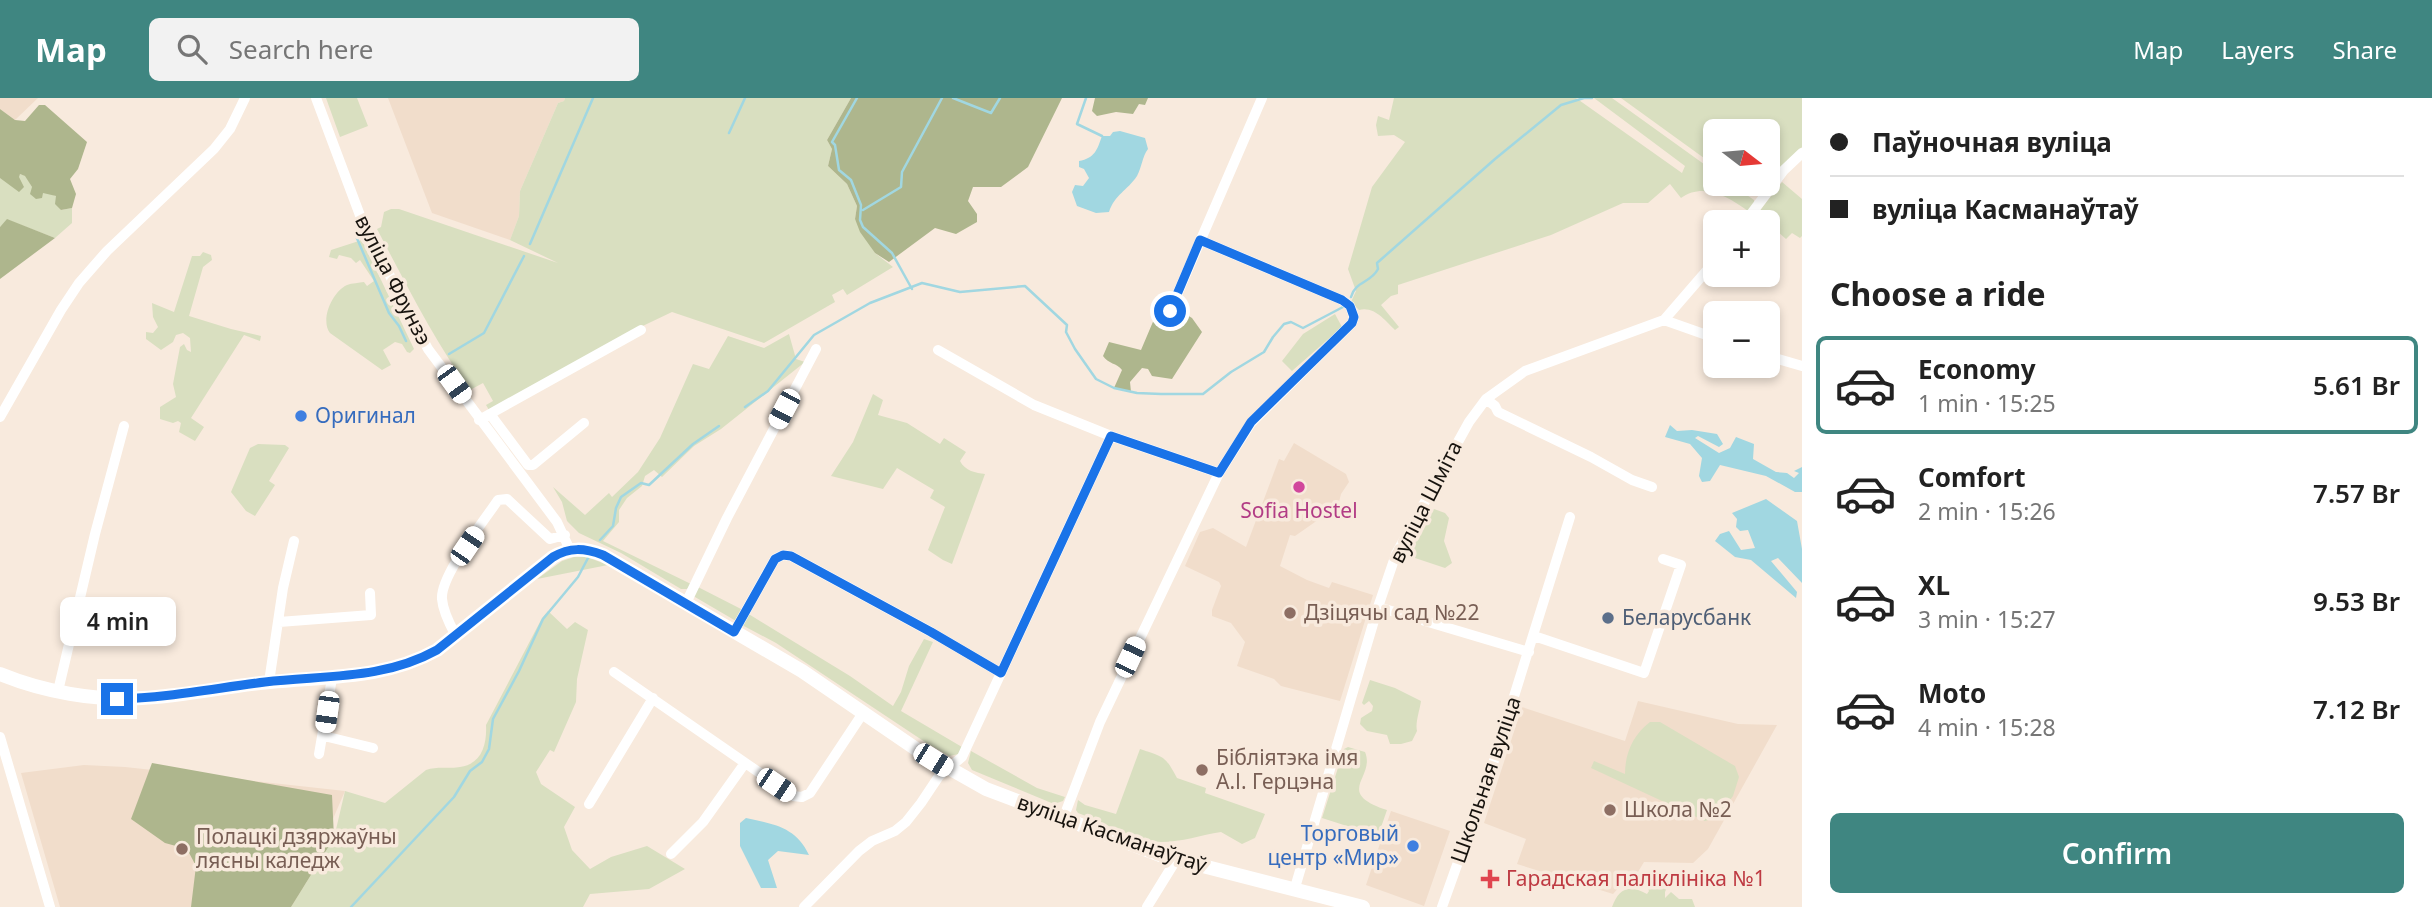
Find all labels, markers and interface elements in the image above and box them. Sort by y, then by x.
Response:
search box [149,18,639,81]
text: Map [35,27,107,72]
icon: search [173,30,211,68]
text: Search here [229,31,373,67]
text: Map [2133,33,2183,66]
text: Layers [2221,33,2295,66]
text: Share [2333,33,2397,66]
north arrow [1703,119,1780,196]
map controls [1703,119,1780,378]
text: Паўночная вуліца [1872,124,2112,160]
text: вуліца Касманаўтаў [1872,191,2139,227]
street label: вуліца Фрунзэ [349,210,439,349]
button: + [1703,210,1780,287]
text: Choose a ride [1830,272,2046,315]
route start [1154,295,1186,327]
button: − [1703,301,1780,378]
text: Economy [1918,351,2036,387]
icon: car [1834,354,1897,417]
car [434,361,475,407]
text: 5.61 Br [2313,367,2400,403]
car [765,386,804,432]
text: 1 min · 15:25 [1918,387,2056,419]
place label: Оригинал [315,401,416,429]
marker: Оригинал [293,408,309,424]
street label: вуліца Шміта [1382,436,1468,567]
text: Comfort [1918,459,2026,495]
icon: car [1834,462,1897,525]
text: 7.57 Br [2313,475,2400,511]
marker: Sofia Hostel [1291,479,1307,495]
text: 2 min · 15:26 [1918,495,2056,527]
place label: Sofia Hostel [1240,496,1358,524]
car [447,523,488,569]
text: XL [1918,567,1950,603]
icon: car [1834,570,1897,633]
text: 9.53 Br [2313,583,2400,619]
callout: 4 min [59,598,175,646]
place label: Дзіцячы сад №22 [1304,598,1479,626]
place label: Беларусбанк [1622,603,1751,631]
text: 3 min · 15:27 [1918,603,2056,635]
text: 4 min [87,605,149,637]
marker: Дзіцячы сад №22 [1282,605,1298,621]
marker: Беларусбанк [1600,610,1616,626]
car [1112,634,1149,680]
text: Moto [1918,675,1986,711]
icon: car [1834,678,1897,741]
route end [101,683,133,715]
car [314,690,341,734]
text: 7.12 Br [2313,691,2400,727]
street label: Школьная вуліца [1443,693,1527,867]
text: 4 min · 15:28 [1918,711,2056,743]
car [910,740,957,780]
place label: Бібліятэка імя А.І. Герцэна [1216,743,1358,795]
marker: Бібліятэка імя А.І. Герцэна [1194,762,1210,778]
car [753,765,800,805]
street label: вуліца Касманаўтаў [1014,787,1211,879]
place label: Школа №2 [1624,795,1732,823]
marker: Школа №2 [1602,802,1618,818]
button: Confirm [1830,813,2404,893]
place label: Торговый центр «Мир» [1267,819,1399,871]
place label: Полацкі дзяржаўны лясны каледж [196,822,397,874]
marker: Торговый центр «Мир» [1405,838,1421,854]
marker: Полацкі дзяржаўны лясны каледж [174,841,190,857]
place label: Гарадская паліклініка №1 [1506,864,1766,892]
marker: Гарадская паліклініка №1 [1480,869,1500,889]

